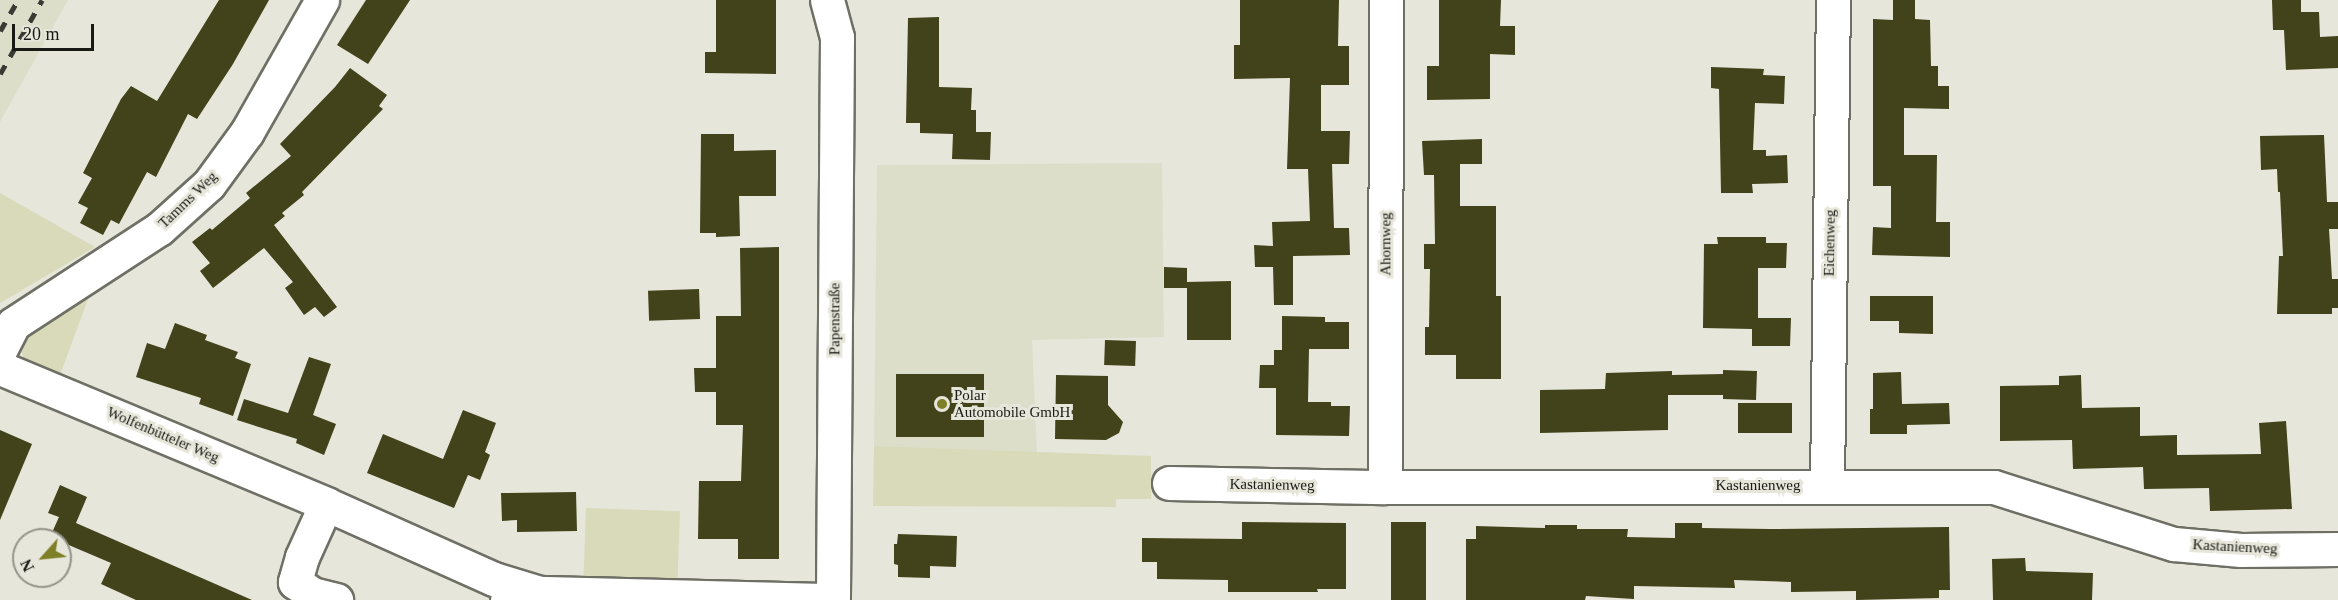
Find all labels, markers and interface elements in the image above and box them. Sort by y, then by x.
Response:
scale bar [15,12,98,50]
text: 20 m [23,24,60,44]
street label: Tamms Weg [155,168,221,232]
street label: Eichenweg [1820,210,1840,276]
street label: Ahornweg [1377,212,1395,276]
street label: Papenstraße [826,283,844,355]
place label: Polar Automobile GmbH [954,386,1070,421]
marker: Polar Automobile GmbH [935,397,949,411]
street label: Wolfenbütteler Weg [104,403,222,467]
street label: Kastanienweg [1229,475,1315,495]
street label: Kastanienweg [1716,477,1800,495]
north arrow [12,528,72,588]
street label: Kastanienweg [2192,536,2278,558]
text: N [17,556,37,575]

